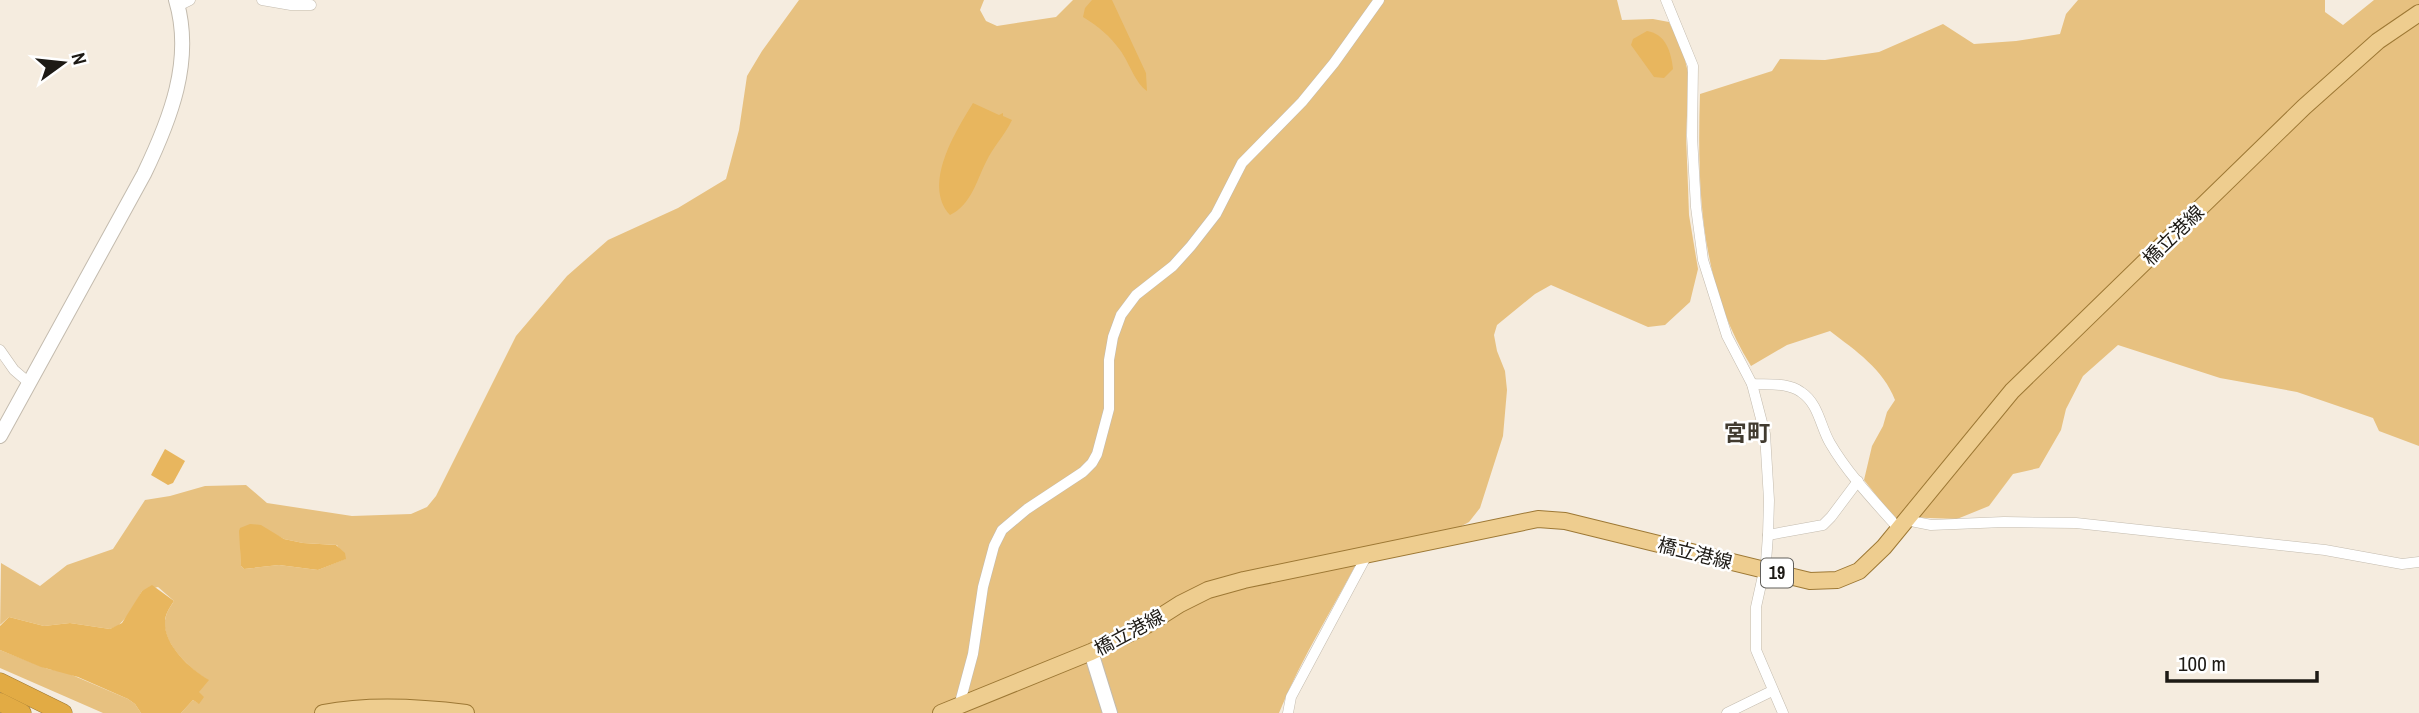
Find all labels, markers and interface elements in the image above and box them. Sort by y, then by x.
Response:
north arrow [28,28,98,98]
text: N [65,50,93,67]
street label: 橋立港線 [2137,199,2209,271]
district label: 宮町 [1724,417,1770,448]
street label: 橋立港線 [1655,531,1735,575]
road number: 19 [1761,558,1793,588]
street label: 橋立港線 [1089,603,1169,661]
scale bar [2167,640,2318,684]
text: 100 m [2178,649,2226,678]

